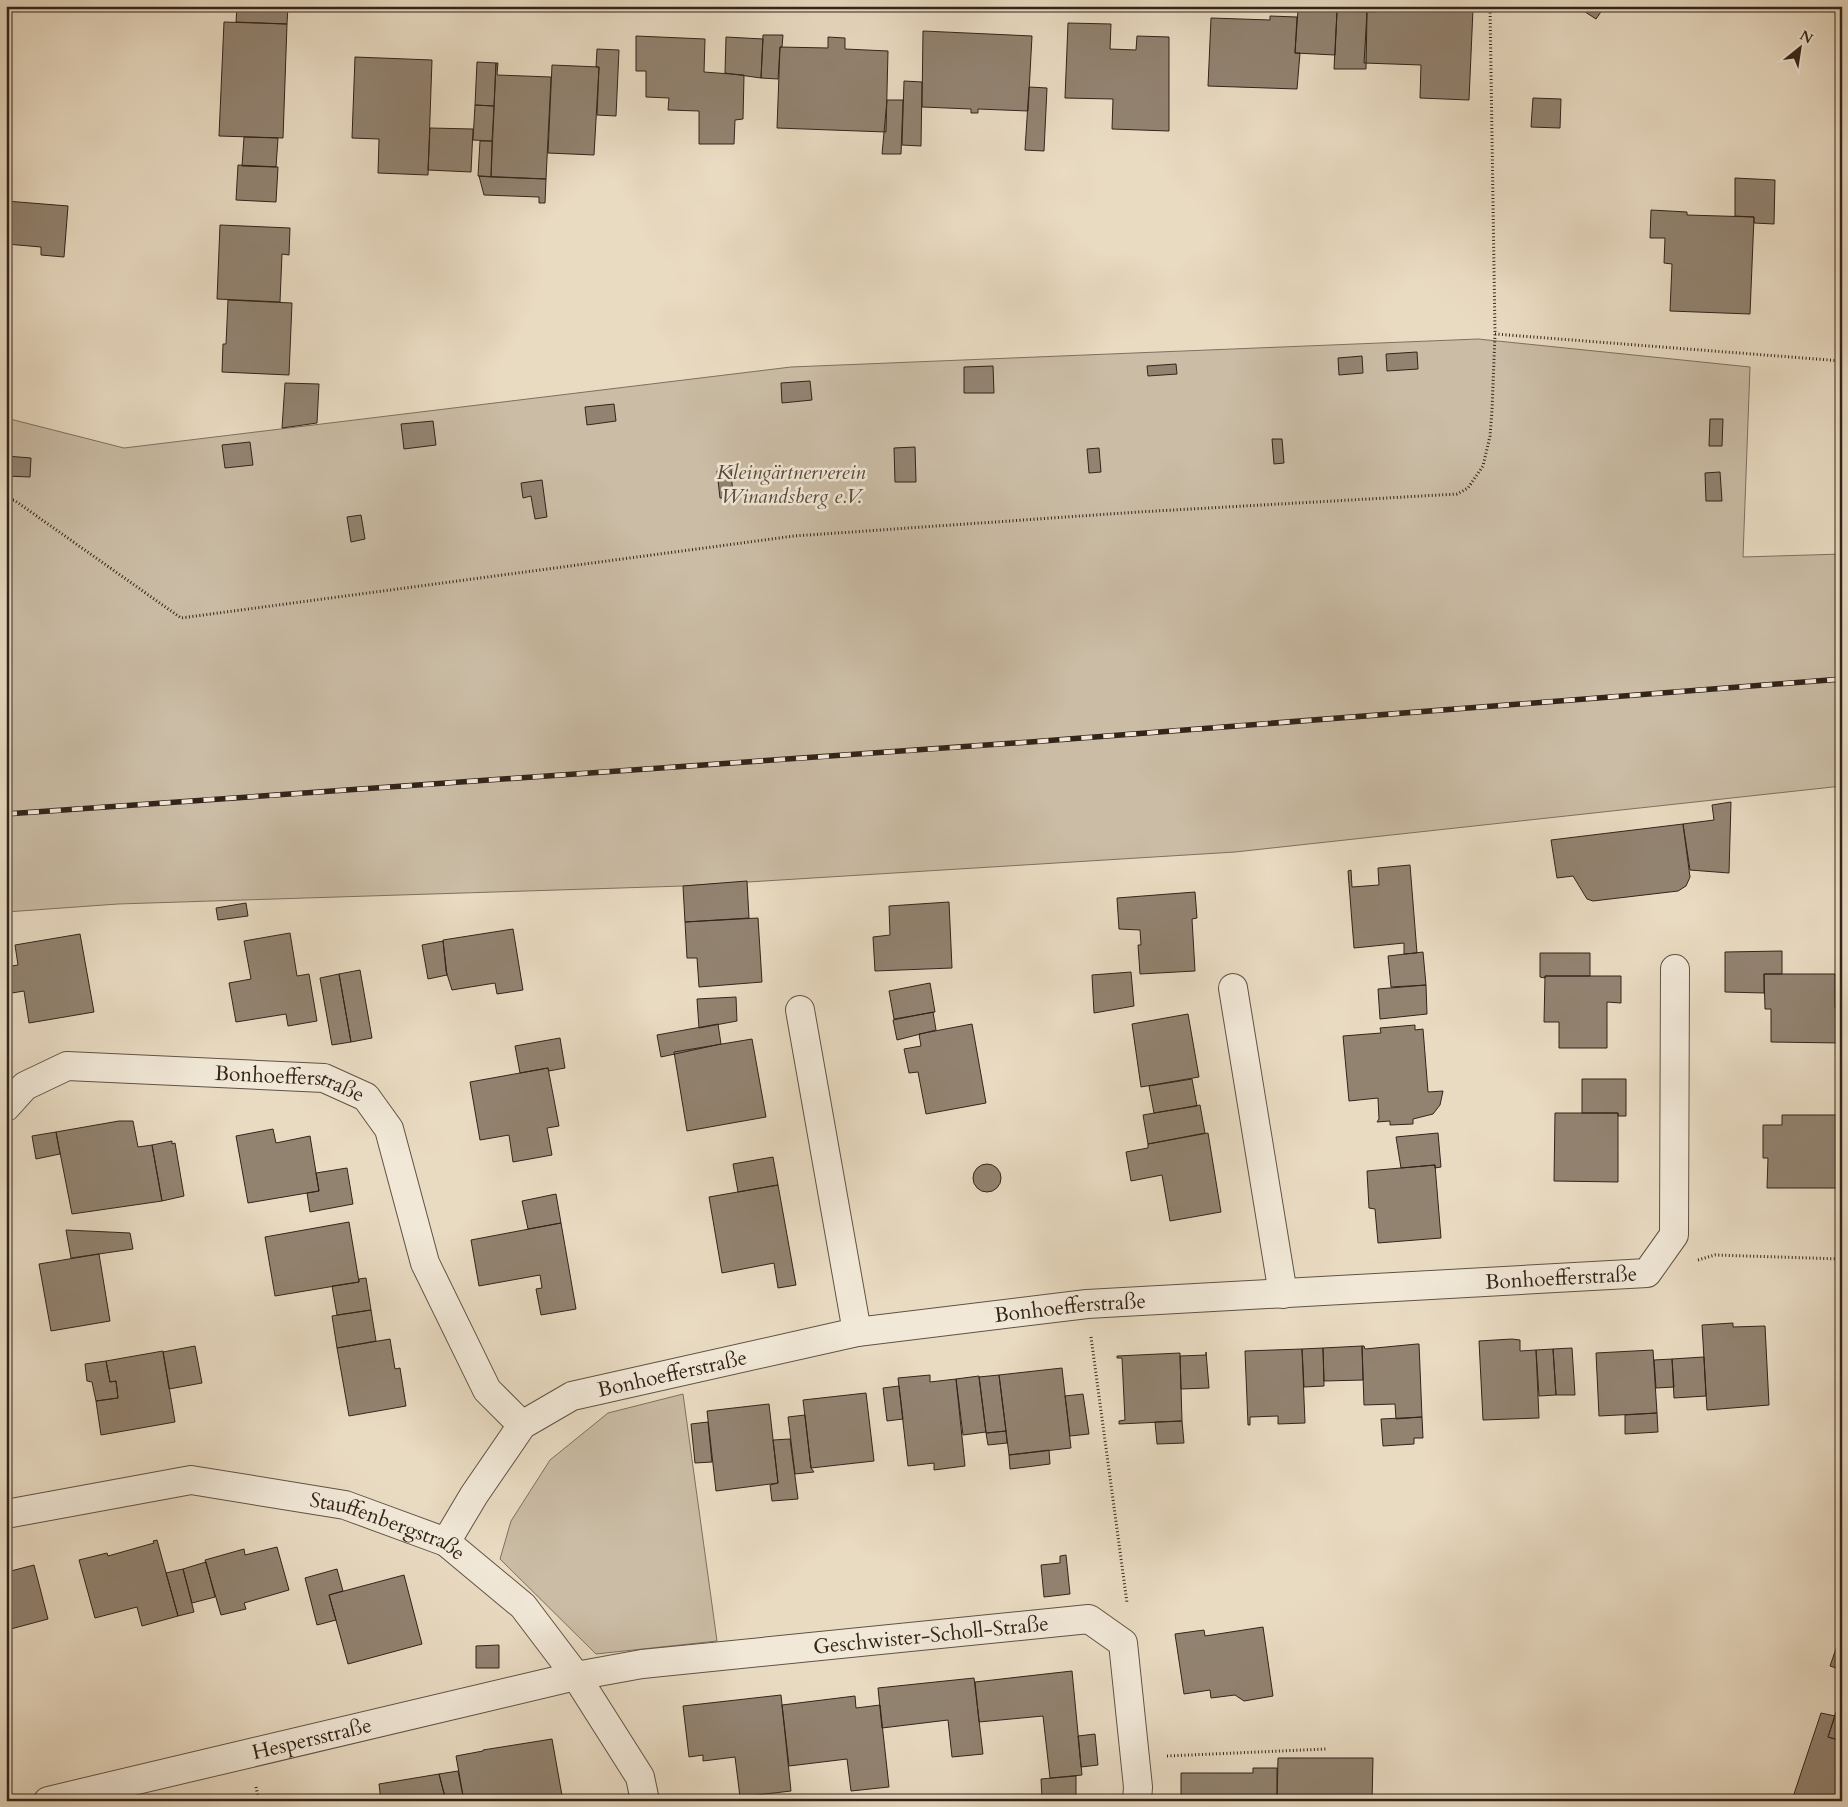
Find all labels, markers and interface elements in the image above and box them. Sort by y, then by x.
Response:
north arrow [1776,22,1826,72]
text: N [1796,26,1816,48]
park label: Kleingärtnerverein Winandsberg e.V. [716,458,866,511]
street label: Bonhoefferstraße [214,1058,369,1109]
street label: Bonhoefferstraße [1484,1259,1638,1296]
street label: Bonhoefferstraße [993,1286,1147,1330]
street label: Bonhoefferstraße [595,1343,750,1404]
street label: Stauffenbergstraße [308,1485,472,1567]
street label: Geschwister-Scholl-Straße [812,1609,1050,1661]
street label: Hespersstraße [249,1710,374,1767]

